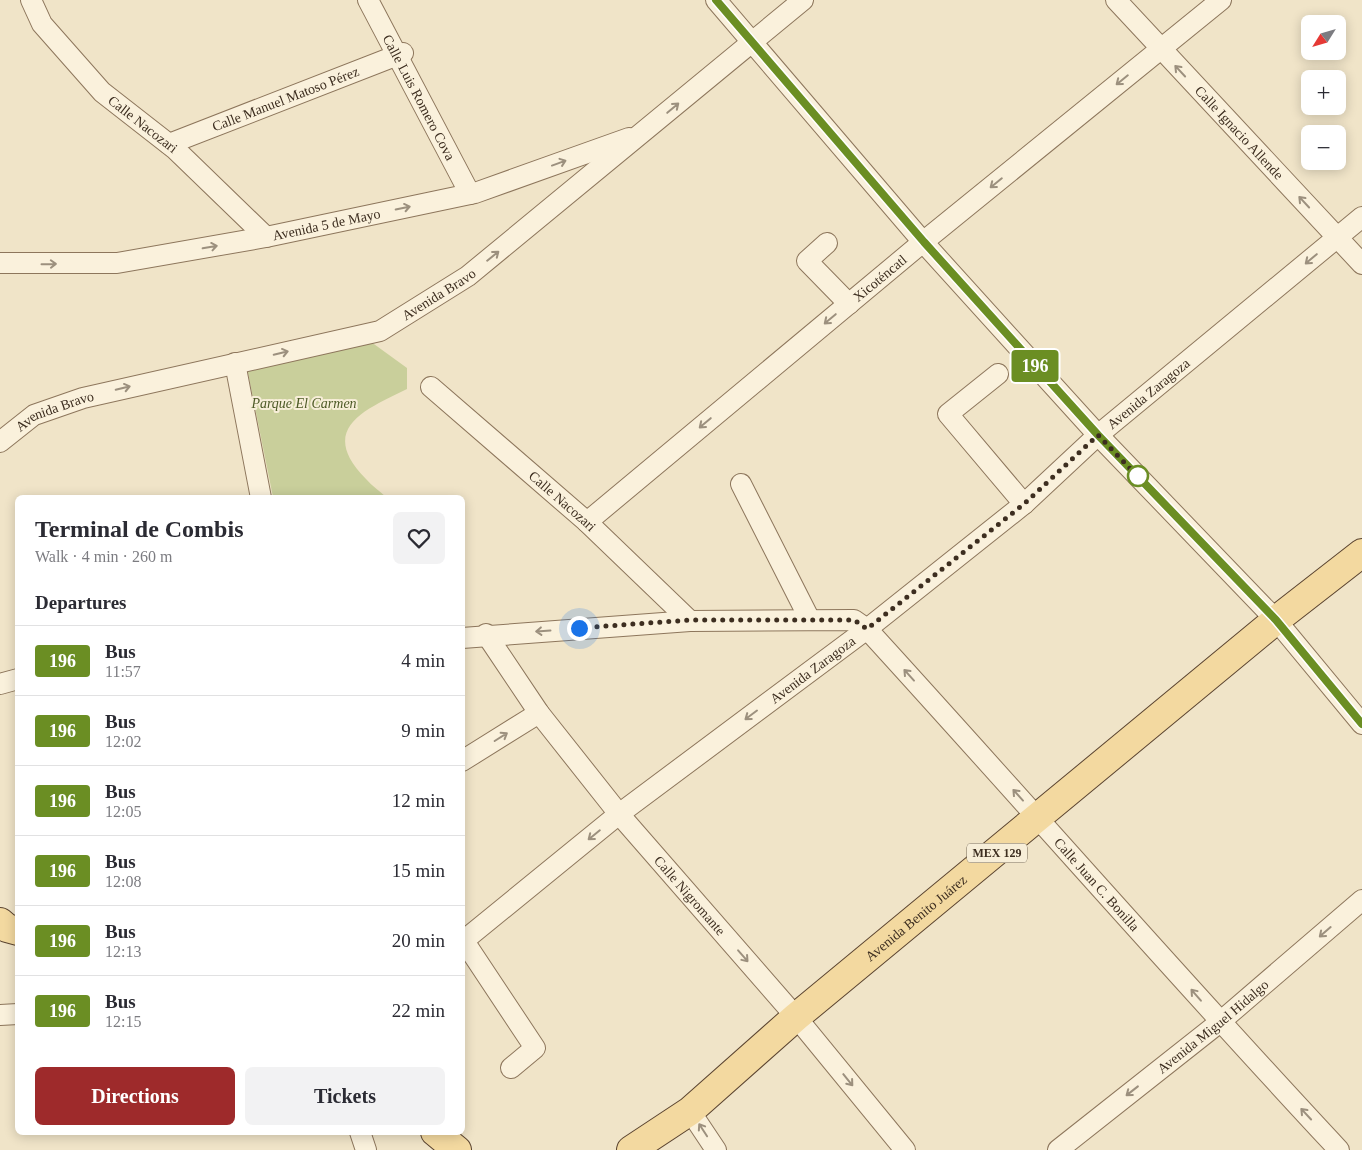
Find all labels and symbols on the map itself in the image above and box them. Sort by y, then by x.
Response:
north arrow [1301,15,1346,60]
street label: Calle Luis Romero Cova [380,32,458,164]
street label: Calle Manuel Matoso Pérez [210,64,361,134]
one-way arrow [1174,64,1186,77]
one-way arrow [1116,74,1129,85]
street label: Calle Ignacio Allende [1192,83,1286,183]
street label: Calle Nacozari [105,93,180,156]
one-way arrow [666,103,679,114]
one-way arrow [551,158,566,167]
one-way arrow [990,177,1003,188]
one-way arrow [1298,196,1310,208]
one-way arrow [395,203,411,213]
street label: Avenida 5 de Mayo [271,206,382,243]
one-way arrow [201,242,217,252]
one-way arrow [487,250,500,261]
street label: Xicoténcatl [850,252,910,305]
one-way arrow [1305,253,1318,264]
one-way arrow [40,259,56,269]
street label: Avenida Bravo [399,266,479,323]
one-way arrow [824,314,837,325]
one-way arrow [273,348,289,357]
line badge: 196 [1006,350,1064,382]
street label: Avenida Zaragoza [1104,355,1193,432]
one-way arrow [114,383,130,392]
street label: Avenida Bravo [13,389,95,435]
park label: Parque El Carmen [250,396,357,411]
one-way arrow [699,418,712,429]
unlabelled marker [1127,465,1149,487]
street label: Calle Nacozari [526,468,599,534]
your location [567,616,592,641]
one-way arrow [535,626,551,635]
street label: Avenida Zaragoza [767,633,859,707]
one-way arrow [903,668,915,681]
one-way arrow [744,710,758,720]
one-way arrow [493,732,507,742]
one-way arrow [1013,788,1024,801]
one-way arrow [588,829,601,840]
street label: Calle Juan C. Bonilla [1051,835,1143,935]
road number: MEX 129 [967,844,1027,862]
street label: Calle Nigromante [651,853,728,938]
street label: Avenida Benito Juárez [863,872,970,964]
one-way arrow [1319,926,1332,937]
one-way arrow [737,950,749,963]
street label: Avenida Miguel Hidalgo [1154,977,1272,1077]
one-way arrow [1191,989,1202,1002]
one-way arrow [842,1073,853,1086]
one-way arrow [1126,1086,1139,1097]
one-way arrow [1300,1108,1312,1121]
one-way arrow [698,1124,708,1138]

